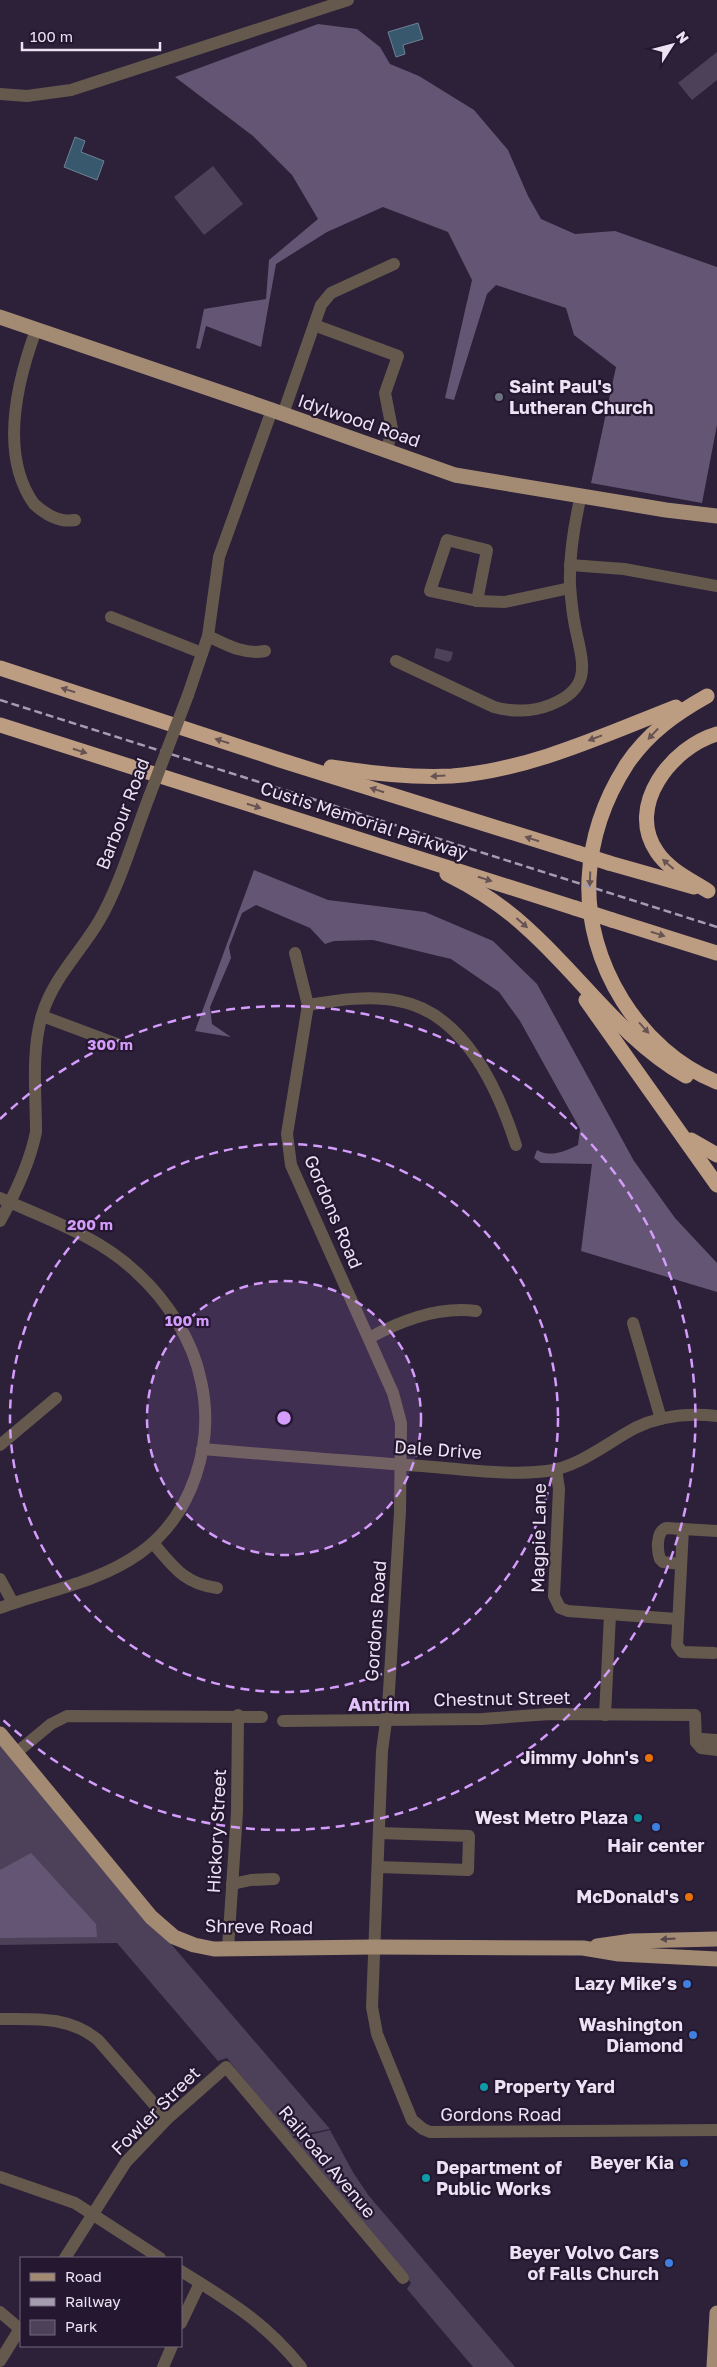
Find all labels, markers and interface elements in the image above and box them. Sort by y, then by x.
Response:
scale bar [22,20,160,52]
north arrow [647,20,697,70]
text: 100 m [30,27,73,45]
text: N [673,28,693,46]
place label: Saint Paul's Lutheran Church [509,375,654,418]
street label: Idylwood Road [295,389,423,451]
marker: Saint Paul's Lutheran Church [493,391,505,403]
one-way arrow [60,685,75,693]
one-way arrow [647,727,659,739]
one-way arrow [588,735,603,742]
one-way arrow [214,737,229,745]
one-way arrow [73,747,88,755]
street label: Barbour Road [91,755,153,872]
one-way arrow [430,773,446,781]
street label: Custis Memorial Parkway [258,776,471,864]
one-way arrow [369,785,384,793]
one-way arrow [247,802,262,810]
one-way arrow [524,834,539,842]
one-way arrow [663,858,675,870]
one-way arrow [585,872,593,888]
one-way arrow [478,875,493,883]
one-way arrow [515,918,528,929]
one-way arrow [651,931,666,939]
one-way arrow [638,1022,650,1034]
text: 300 m [87,1035,133,1053]
street label: Gordons Road [300,1151,368,1272]
text: 200 m [67,1215,113,1233]
text: 100 m [165,1311,209,1329]
centre of rings [275,1409,293,1427]
street label: Dale Drive [393,1435,483,1463]
street label: Magpie Lane [526,1483,550,1593]
street label: Gordons Road [360,1560,390,1682]
street label: Chestnut Street [433,1686,571,1710]
district label: Antrim [348,1692,410,1715]
place label: Jimmy John's [520,1746,639,1768]
marker: Jimmy John's [643,1752,655,1764]
street label: Hickory Street [202,1768,230,1894]
place label: West Metro Plaza [475,1806,628,1828]
marker: West Metro Plaza [632,1812,644,1824]
marker: Hair center [650,1821,662,1833]
place label: Hair center [607,1834,705,1856]
place label: McDonald's [576,1885,679,1907]
marker: McDonald's [683,1891,695,1903]
street label: Shreve Road [205,1914,313,1938]
one-way arrow [660,1936,676,1944]
place label: Lazy Mike’s [574,1972,677,1994]
marker: Lazy Mike’s [681,1978,693,1990]
place label: Washington Diamond [579,2013,683,2056]
marker: Washington Diamond [687,2029,699,2041]
street label: Fowler Street [106,2061,204,2159]
place label: Property Yard [494,2075,615,2097]
marker: Property Yard [478,2081,490,2093]
street label: Railroad Avenue [274,2101,381,2222]
street label: Gordons Road [440,2103,562,2125]
place label: Beyer Kia [590,2151,674,2173]
place label: Department of Public Works [436,2156,562,2199]
marker: Beyer Kia [678,2157,690,2169]
marker: Department of Public Works [420,2172,432,2184]
place label: Beyer Volvo Cars of Falls Church [509,2241,659,2284]
legend [20,2257,182,2347]
marker: Beyer Volvo Cars of Falls Church [663,2257,675,2269]
text: Road [65,2267,102,2285]
text: Railway [65,2292,121,2310]
text: Park [65,2317,98,2335]

